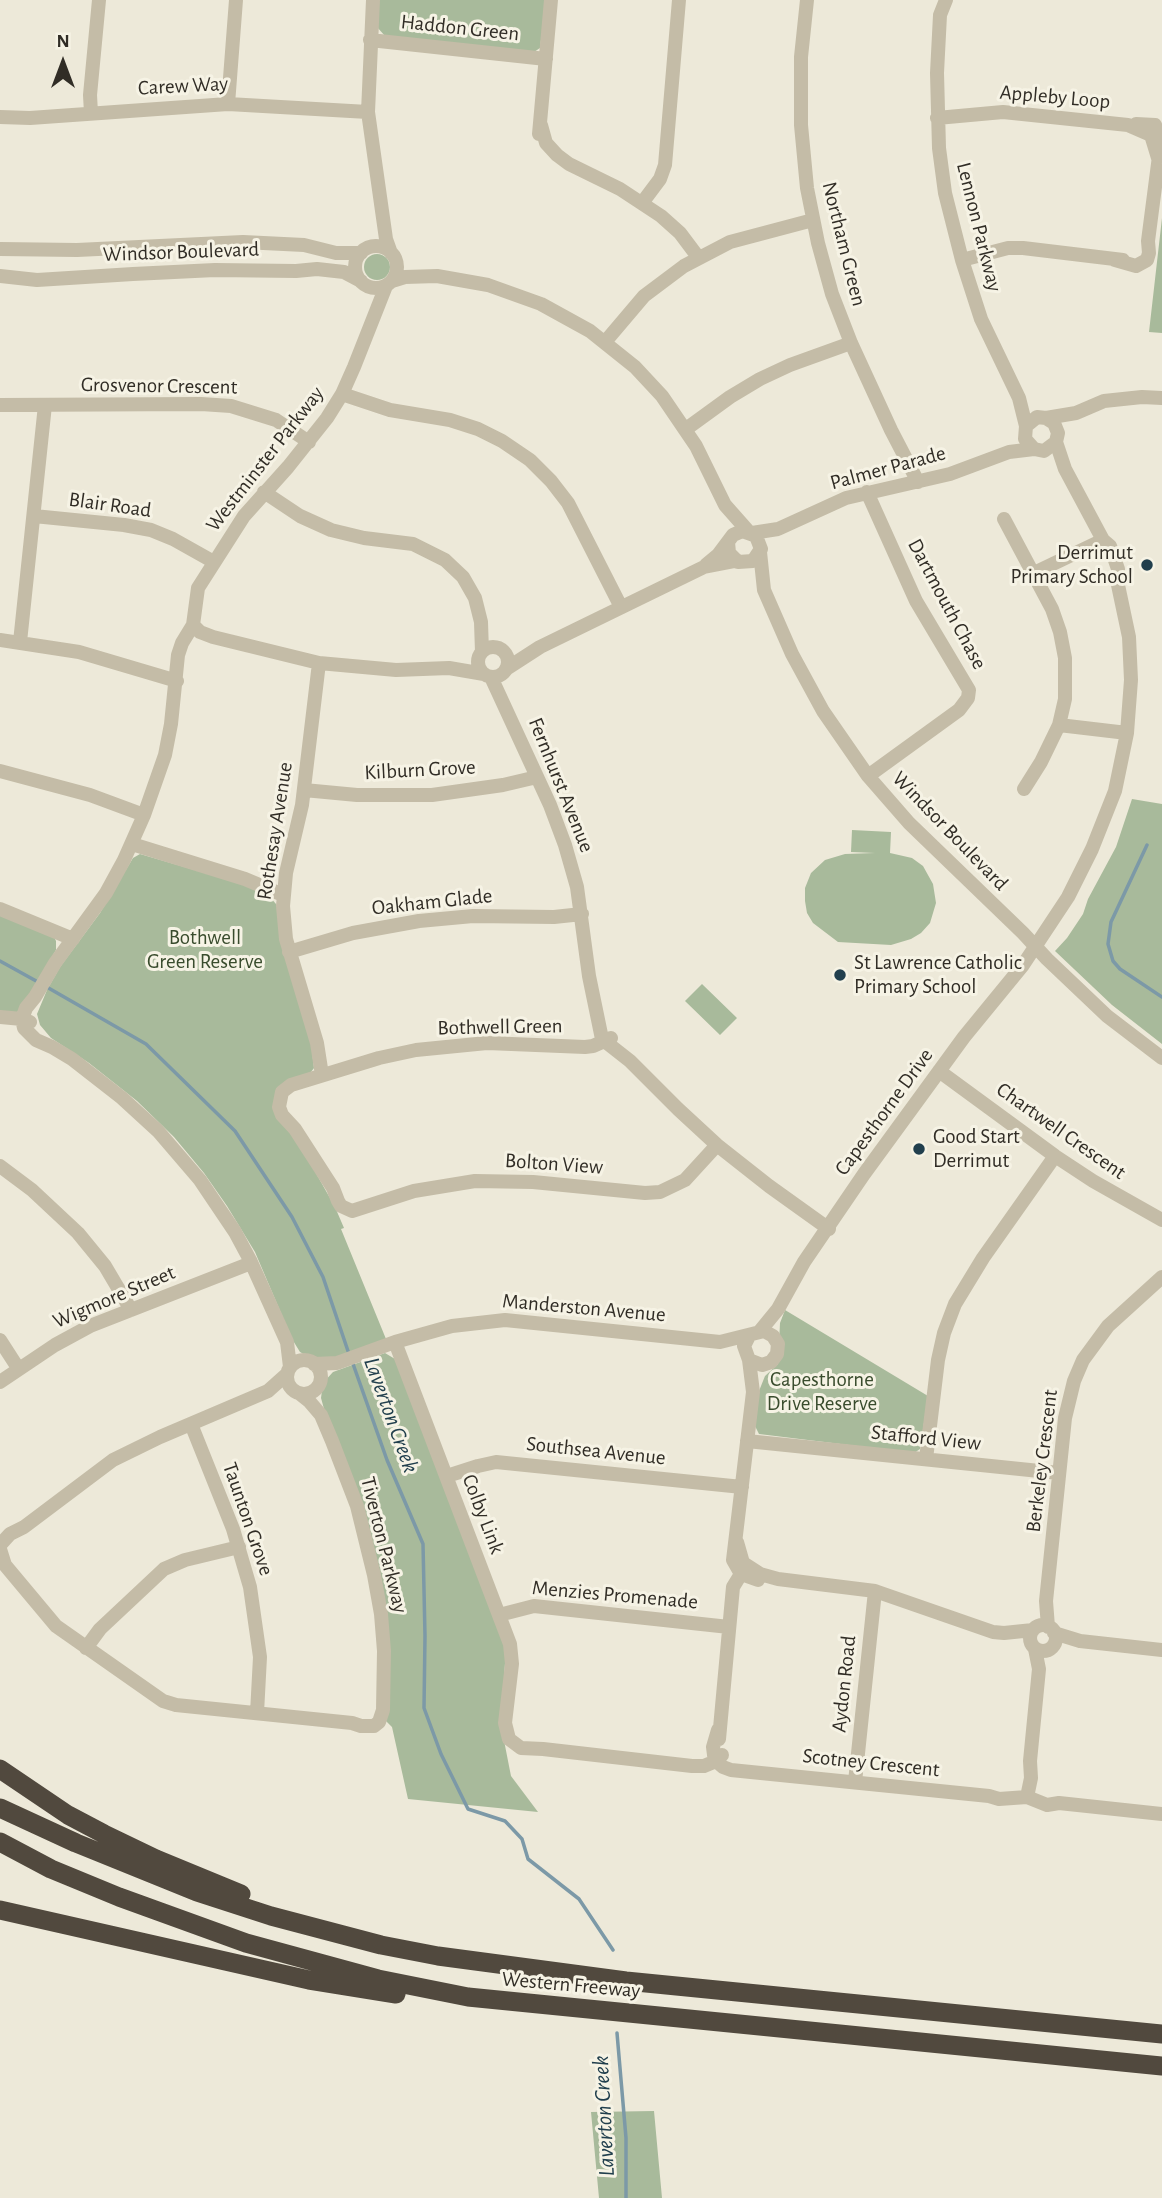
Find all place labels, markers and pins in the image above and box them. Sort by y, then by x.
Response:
place label: Derrimut Primary School [1010,540,1133,590]
marker: Derrimut Primary School [1139,557,1155,573]
place label: St Lawrence Catholic Primary School [854,950,1022,1000]
marker: St Lawrence Catholic Primary School [832,967,848,983]
place label: Good Start Derrimut [933,1124,1020,1174]
marker: Good Start Derrimut [911,1141,927,1157]

